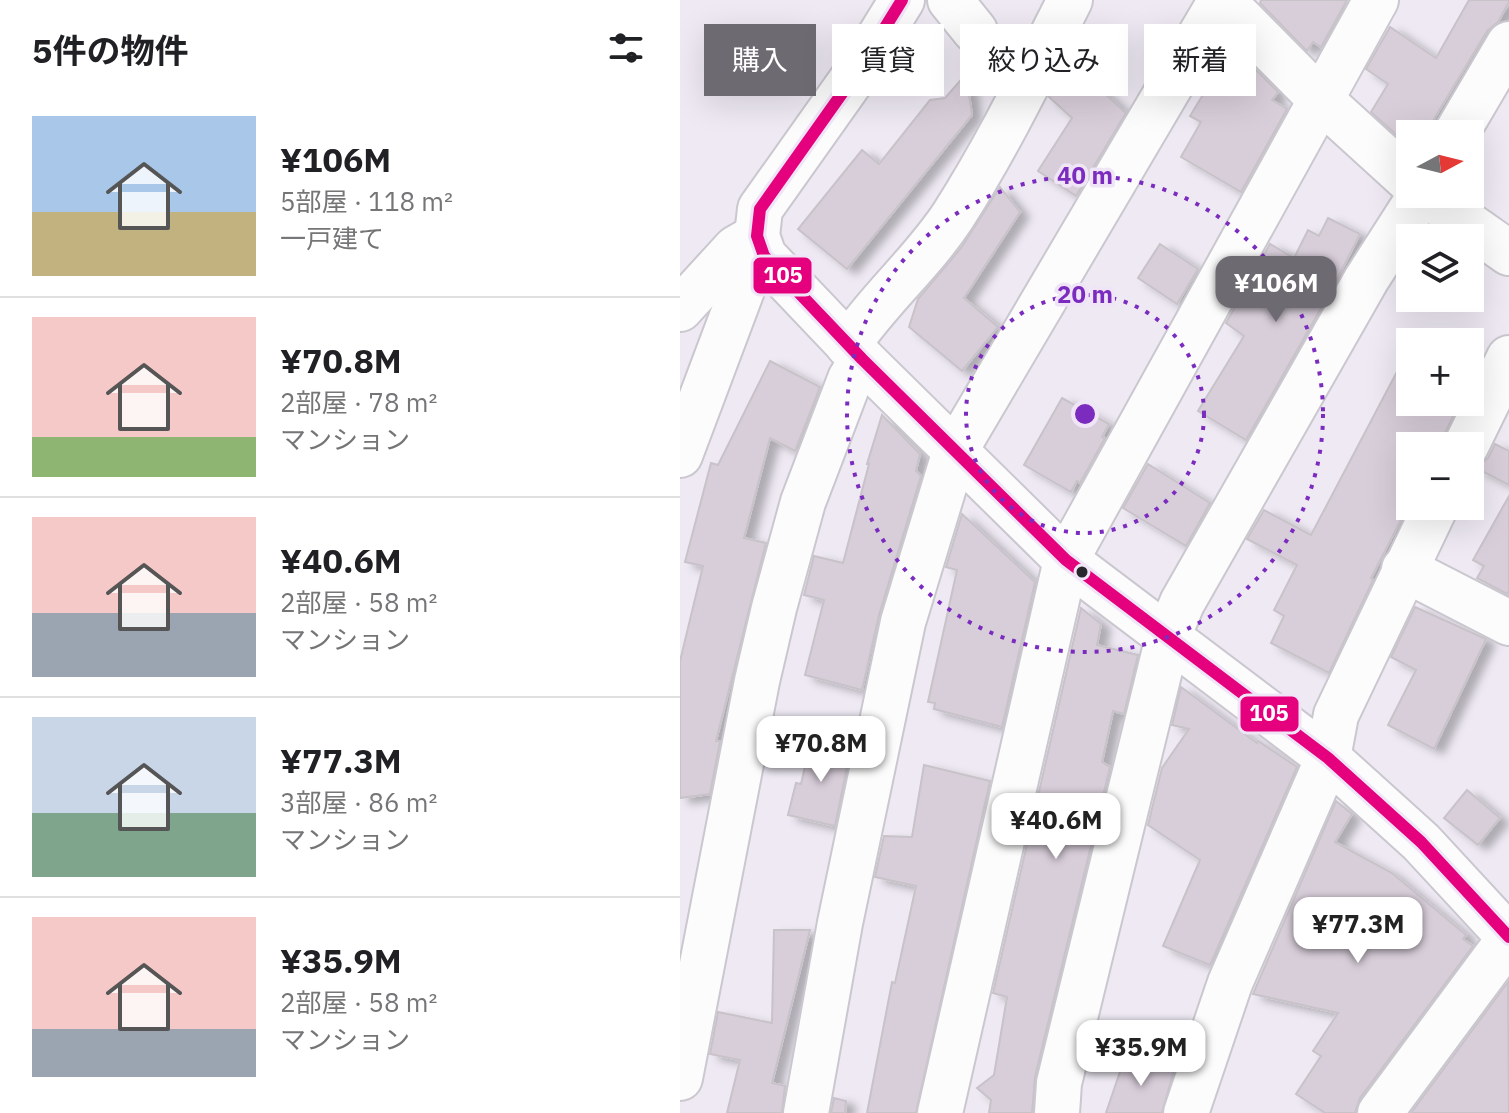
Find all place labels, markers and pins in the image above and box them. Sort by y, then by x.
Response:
pin: ¥106M [1220,256,1332,324]
centre of rings [1071,400,1099,428]
unlabelled marker [1074,564,1090,580]
pin: ¥70.8M [756,716,886,784]
pin: ¥40.6M [991,793,1121,861]
pin: ¥77.3M [1293,897,1423,965]
pin: ¥35.9M [1076,1020,1206,1088]

